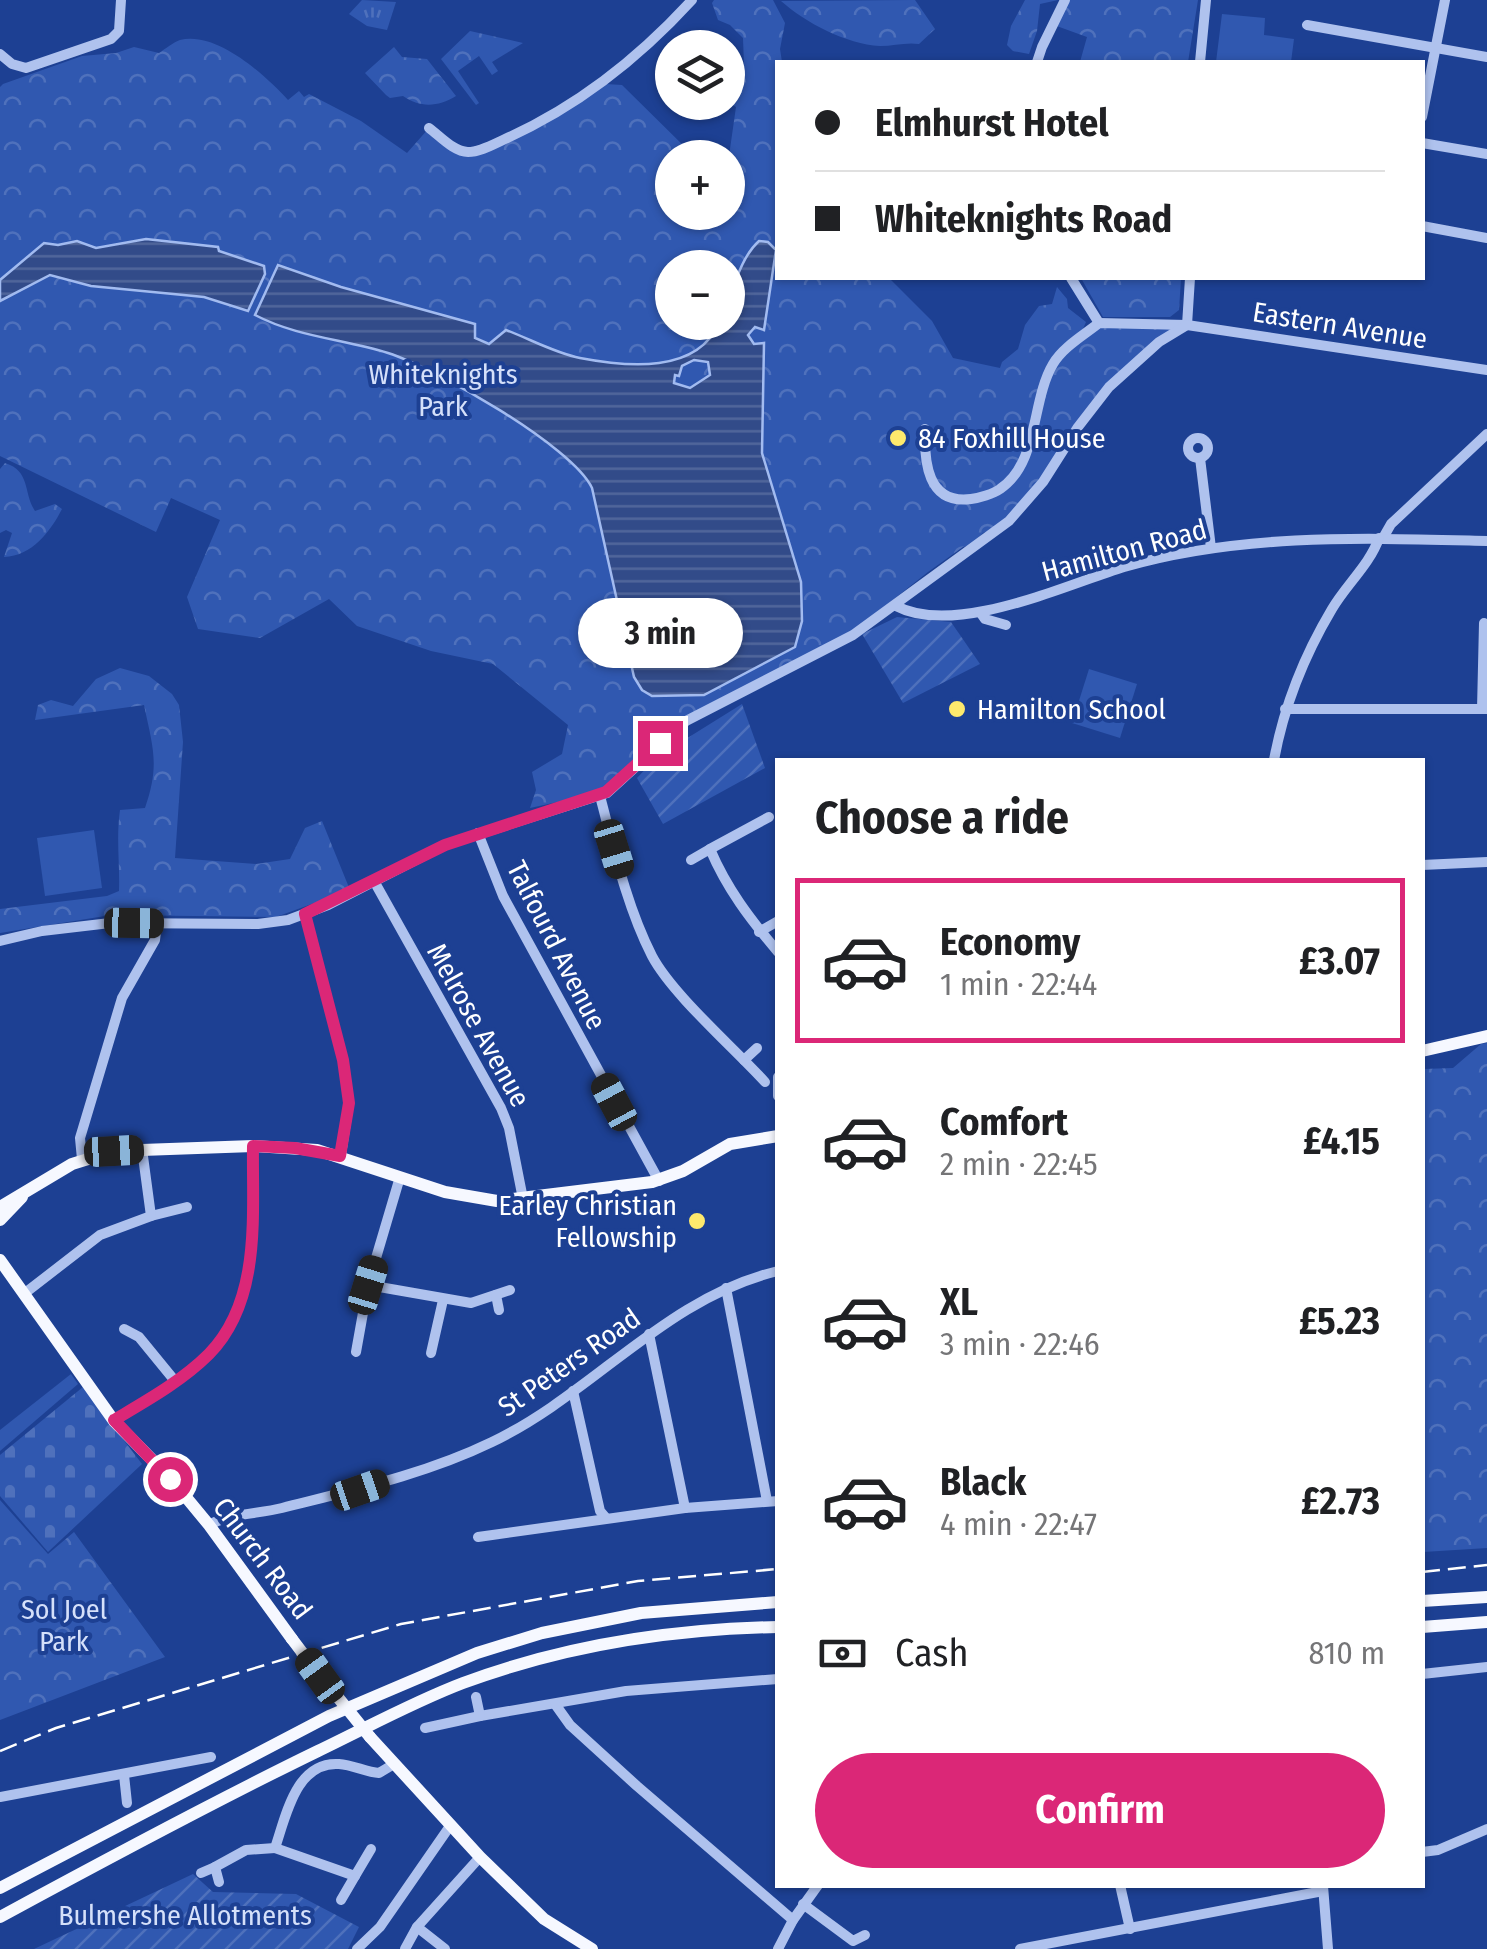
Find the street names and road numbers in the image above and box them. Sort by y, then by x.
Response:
street label: Eastern Avenue [1250,295,1429,356]
street label: Hamilton Road [1038,513,1210,588]
street label: Talfourd Avenue [500,855,613,1035]
street label: Melrose Avenue [420,938,537,1113]
street label: St Peters Road [492,1301,647,1423]
street label: Church Road [206,1491,319,1626]

